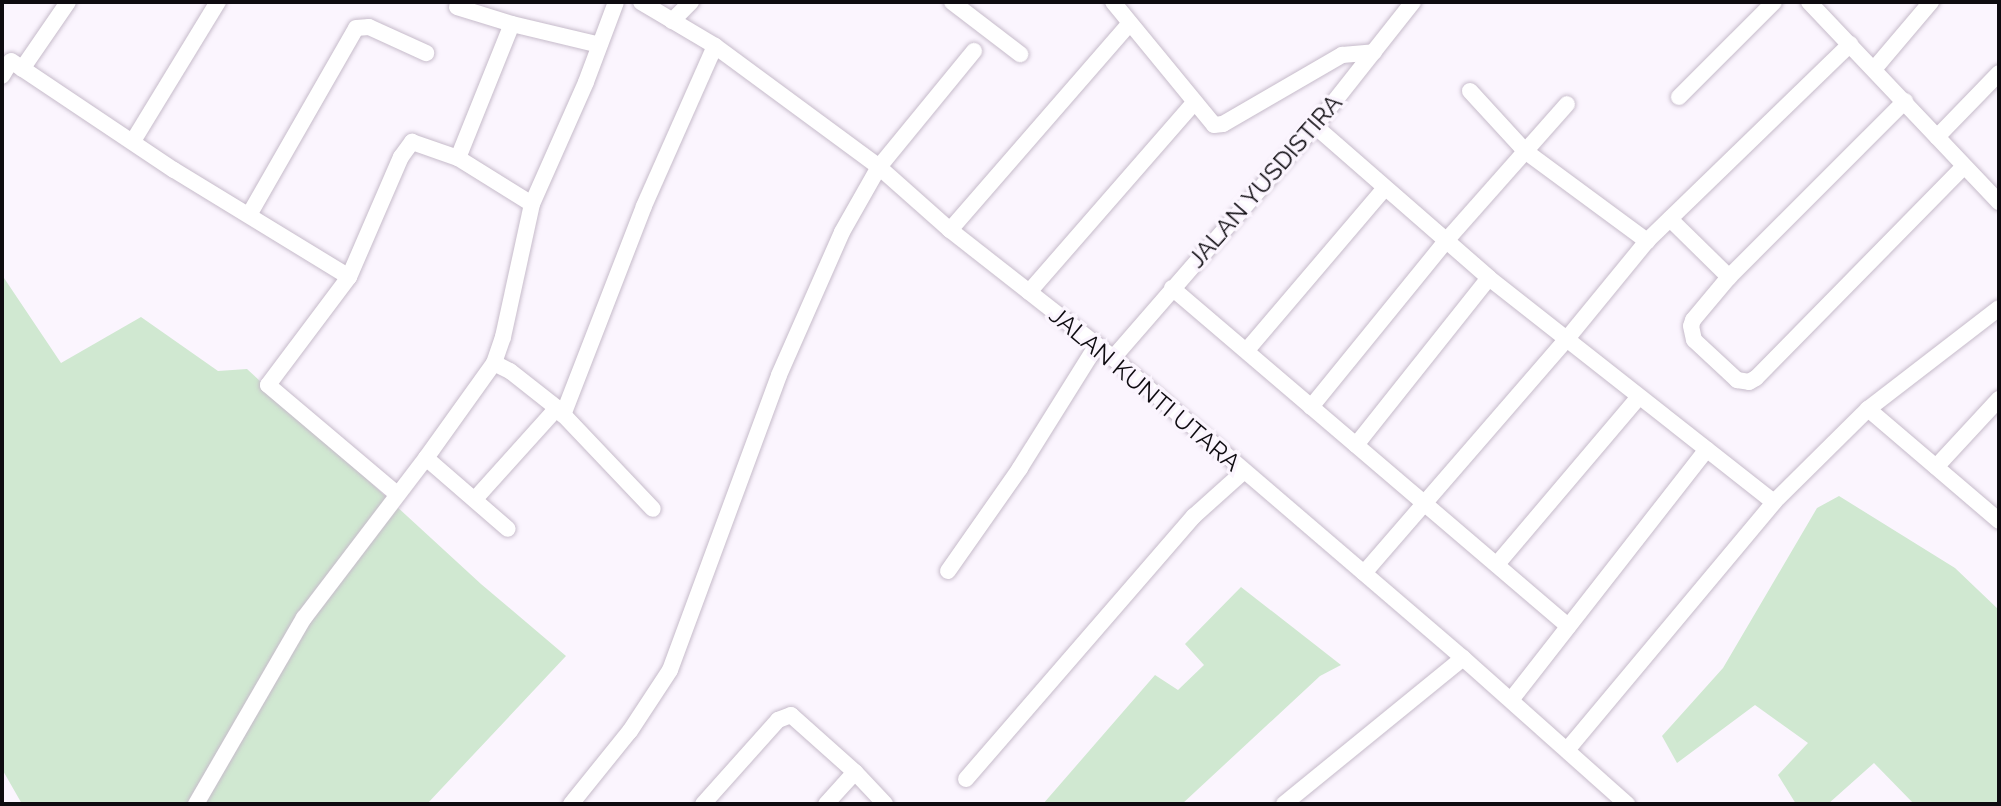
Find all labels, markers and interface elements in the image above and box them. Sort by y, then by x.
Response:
street label: JALAN YUSDISTIRA [1182,88,1348,274]
street label: JALAN KUNTI UTARA [1044,301,1246,477]

